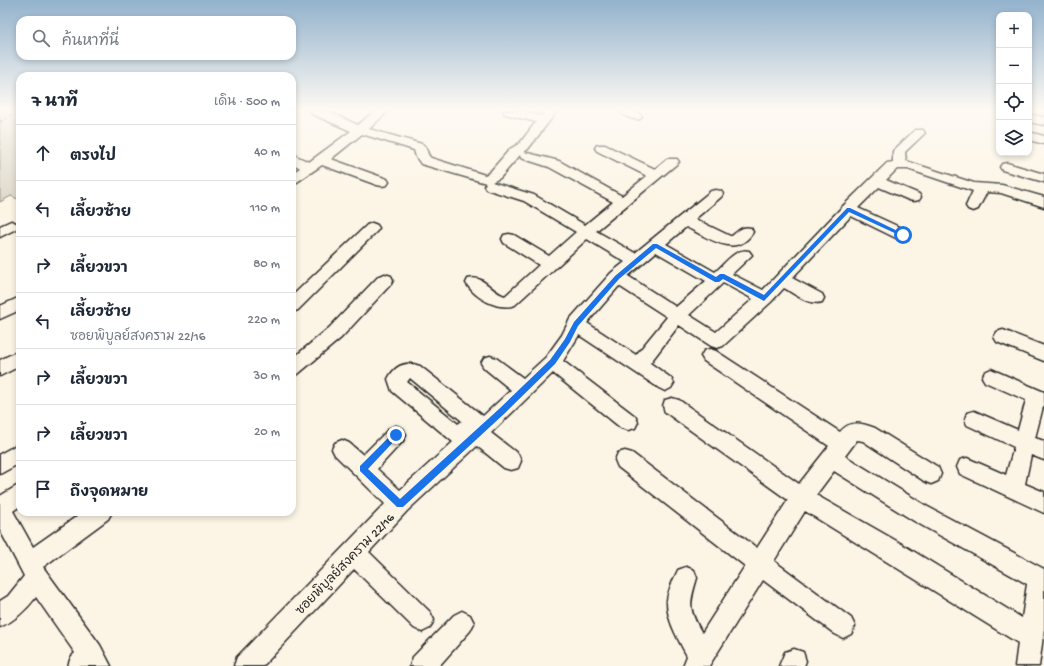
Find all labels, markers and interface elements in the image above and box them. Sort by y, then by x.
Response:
map controls [996,12,1032,156]
button: + [996,12,1032,48]
search box [16,16,296,60]
icon: search [30,27,52,49]
text: ค้นหาที่นี่ [62,33,119,51]
button: − [996,48,1032,84]
button: locate [996,84,1032,120]
text: 7 นาที [32,93,78,113]
text: เดิน · 500 m [214,95,280,110]
button: layers [996,120,1032,156]
icon: ahead [32,142,54,164]
text: 40 m [254,145,280,160]
text: ตรงไป [70,148,116,166]
icon: left [32,198,54,220]
text: 110 m [250,201,280,216]
text: เลี้ยวซ้าย [70,204,131,222]
route start [894,226,912,244]
icon: right [32,254,54,276]
text: 80 m [253,257,280,272]
text: เลี้ยวขวา [70,260,128,278]
text: เลี้ยวซ้าย [70,304,131,322]
icon: left [32,310,54,332]
text: 220 m [248,313,280,328]
text: ซอยพิบูลย์สงคราม 22/16 [70,330,205,345]
icon: right [32,366,54,388]
text: 30 m [254,369,280,384]
text: เลี้ยวขวา [70,372,128,390]
icon: right [32,422,54,444]
text: 20 m [254,425,280,440]
route end [387,426,405,444]
text: เลี้ยวขวา [70,428,128,446]
icon: arrive [32,478,54,500]
text: ถึงจุดหมาย [70,484,148,502]
street label: ซอยพิบูลย์สงคราม 22/16 [290,508,399,619]

